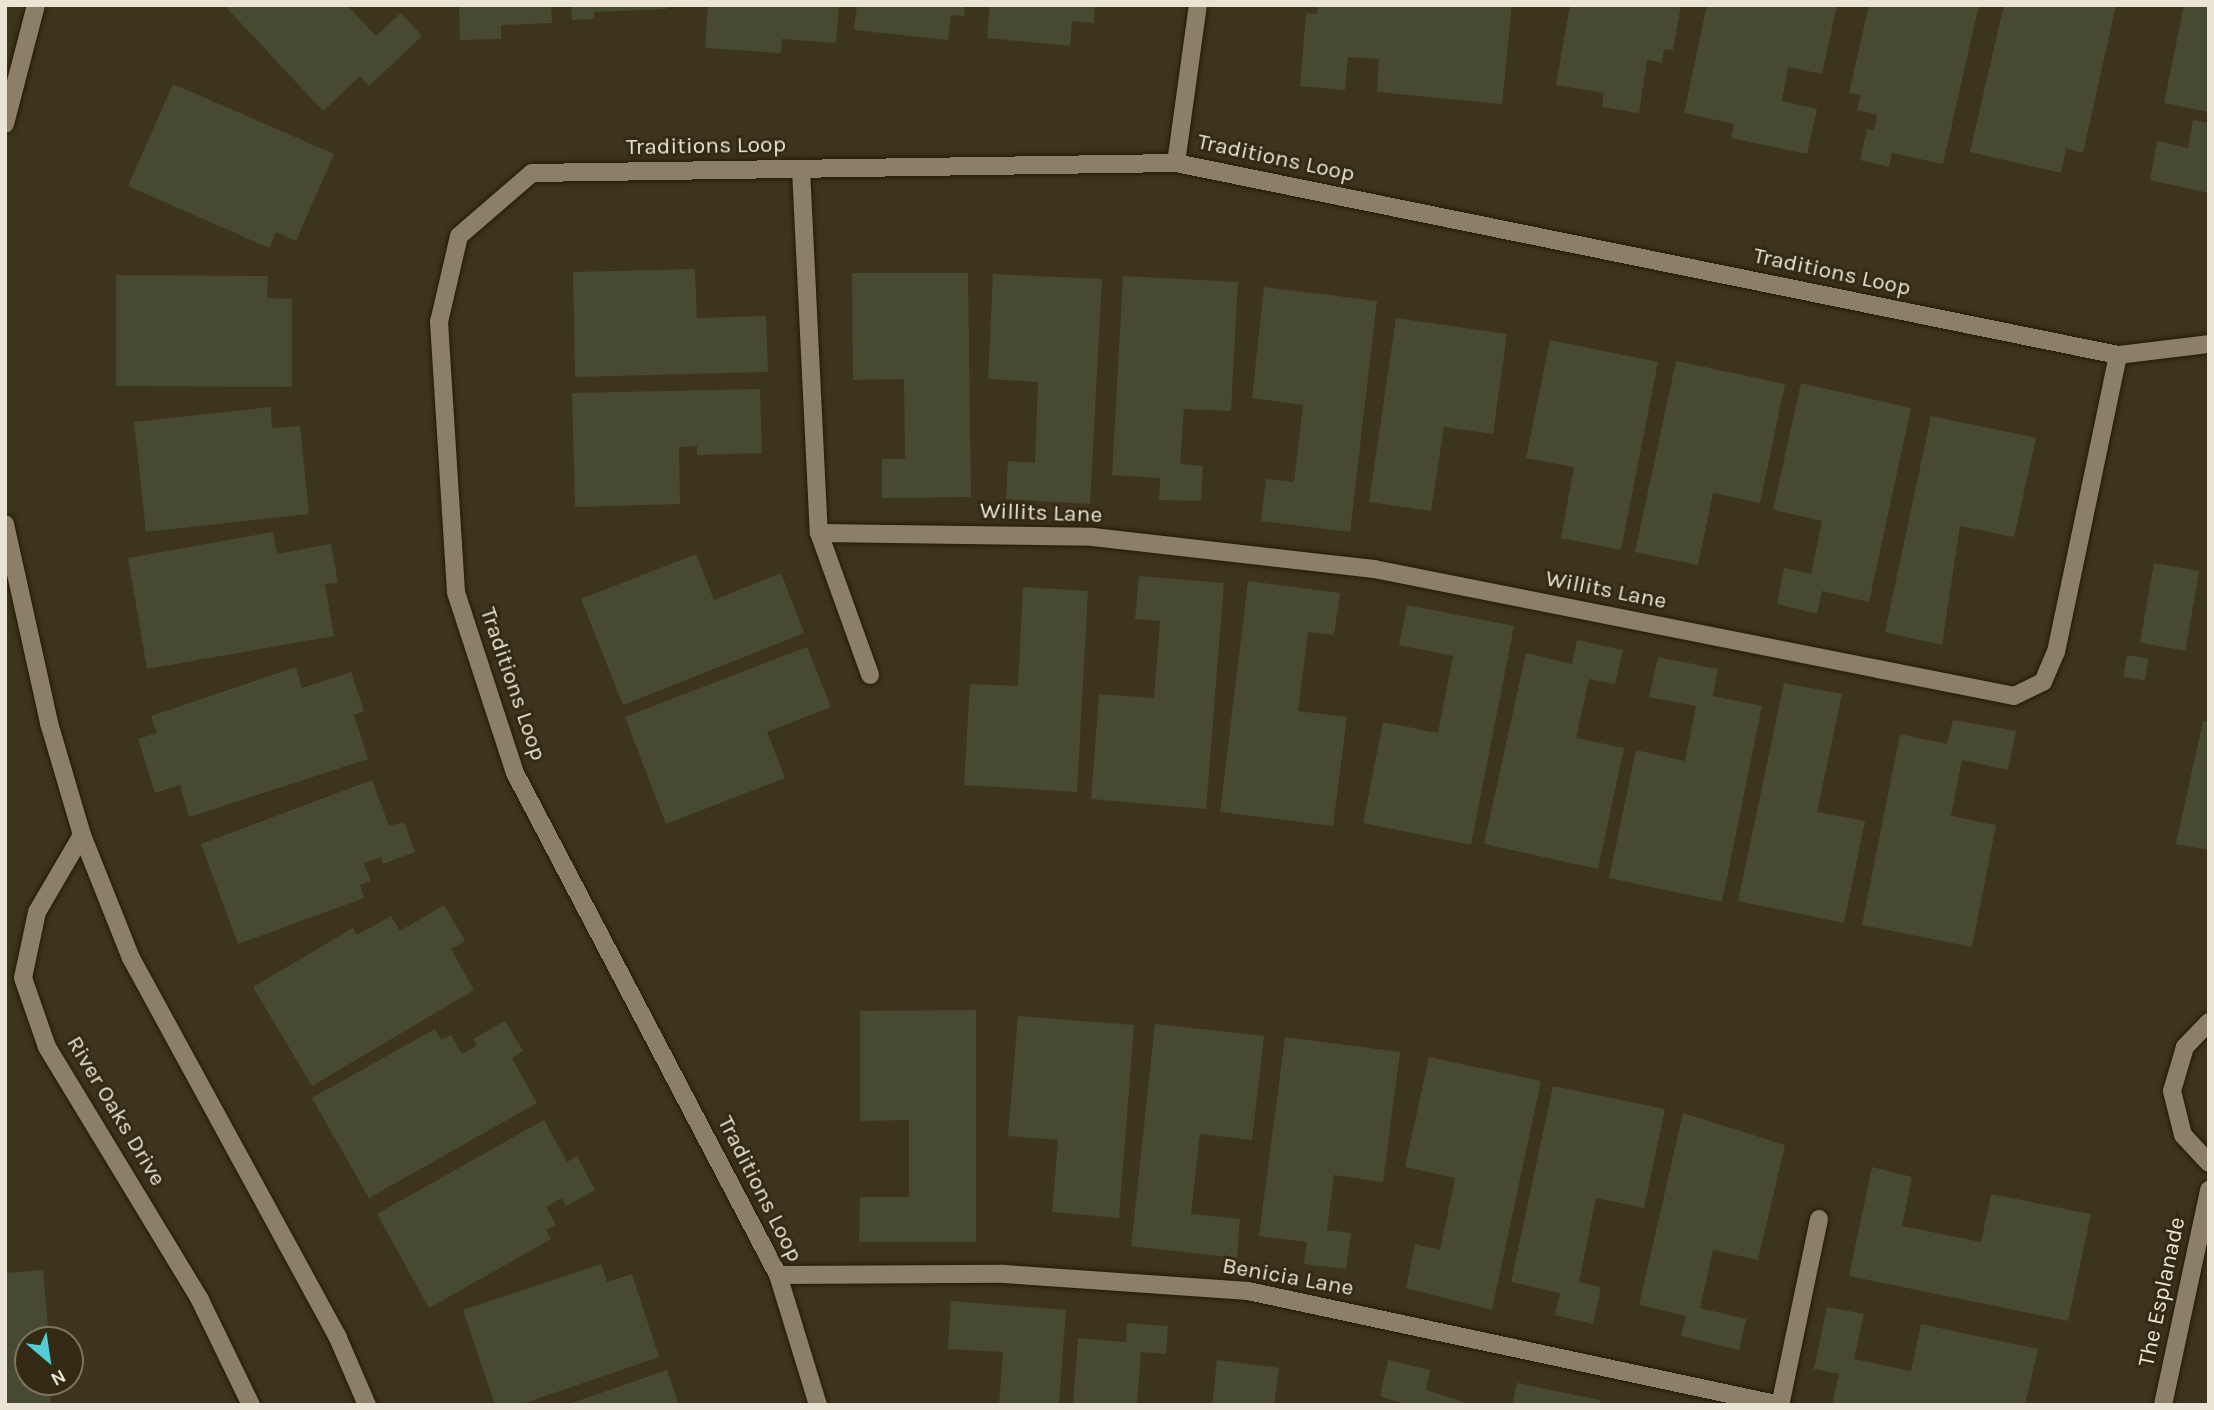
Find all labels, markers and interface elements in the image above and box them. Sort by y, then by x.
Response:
street label: Traditions Loop [1195,128,1357,188]
street label: Traditions Loop [626,131,786,161]
street label: Traditions Loop [1751,242,1913,302]
street label: Willits Lane [979,497,1103,529]
street label: Willits Lane [1543,565,1669,615]
street label: Traditions Loop [474,604,552,764]
street label: River Oaks Drive [60,1031,172,1191]
street label: Traditions Loop [711,1111,809,1267]
street label: The Esplanade [2133,1215,2191,1369]
street label: Benicia Lane [1220,1252,1356,1302]
north arrow [14,1326,84,1396]
text: N [47,1365,70,1391]

